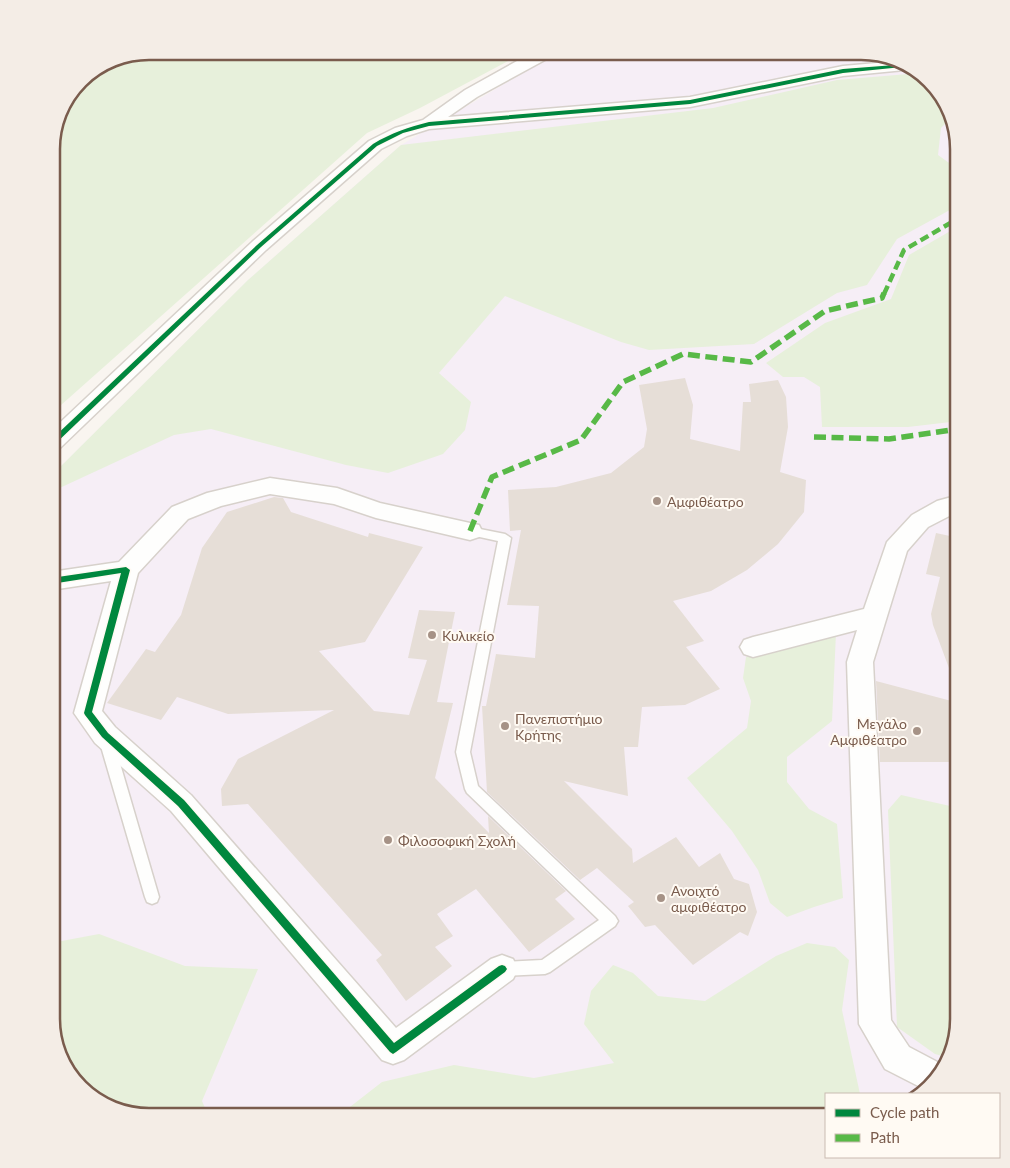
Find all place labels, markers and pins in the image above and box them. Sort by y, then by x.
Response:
place label: Αμφιθέατρο [667,493,744,510]
marker: Αμφιθέατρο [651,495,663,507]
place label: Κυλικείο [442,627,494,644]
marker: Κυλικείο [426,629,438,641]
place label: Πανεπιστήμιο Κρήτης [515,710,603,743]
place label: Μεγάλο Αμφιθέατρο [830,715,907,748]
marker: Πανεπιστήμιο Κρήτης [499,720,511,732]
marker: Μεγάλο Αμφιθέατρο [911,725,923,737]
place label: Φιλοσοφική Σχολή [398,832,516,849]
marker: Φιλοσοφική Σχολή [382,834,394,846]
place label: Ανοιχτό αμφιθέατρο [671,882,747,915]
marker: Ανοιχτό αμφιθέατρο [655,892,667,904]

